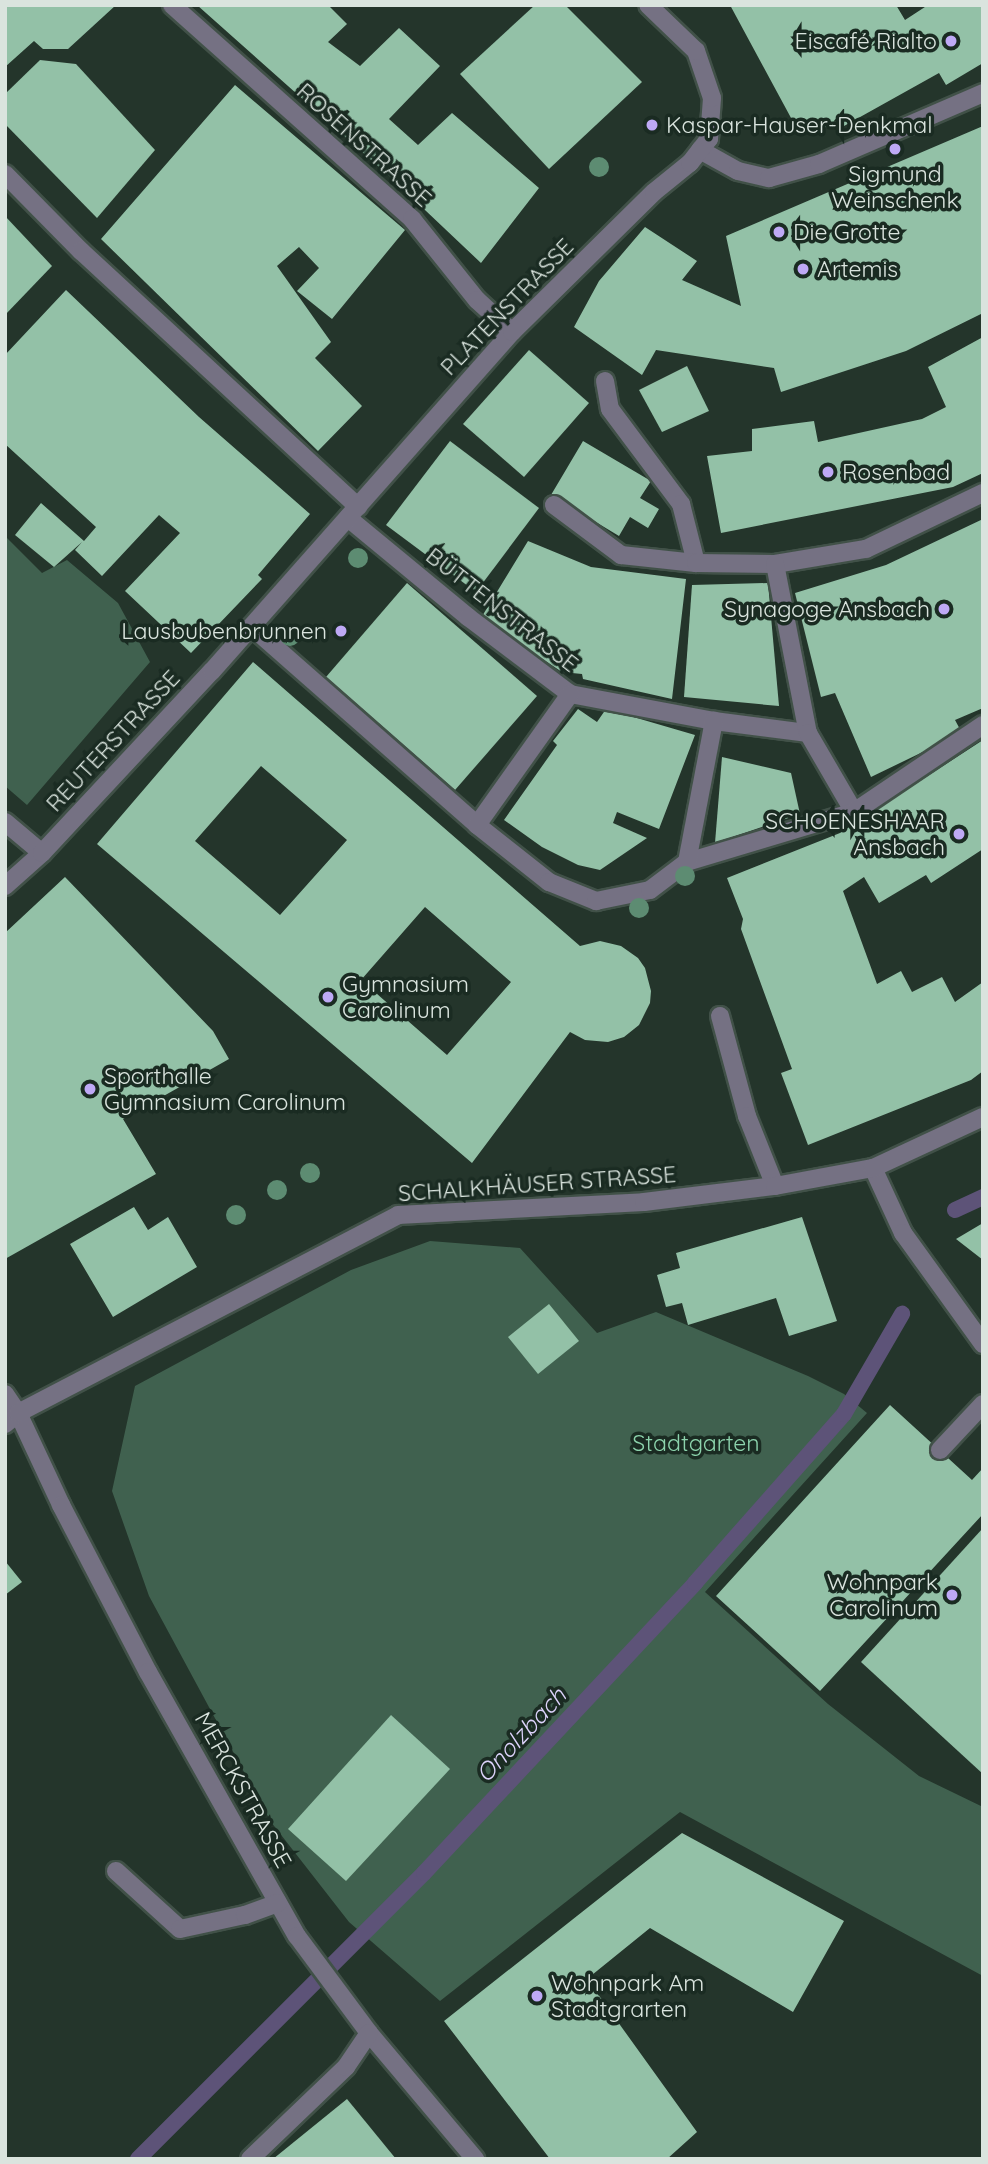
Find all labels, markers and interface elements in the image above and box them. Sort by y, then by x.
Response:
place label: Eiscafé Rialto [795,27,937,55]
marker: Eiscafé Rialto [943,33,959,49]
street label: ROSENSTRASSE [291,77,437,213]
place label: Kaspar-Hauser-Denkmal [666,111,932,139]
marker: Kaspar-Hauser-Denkmal [644,117,660,133]
marker: Sigmund Weinschenk [887,141,903,157]
place label: Sigmund Weinschenk [831,160,959,214]
place label: Die Grotte [793,218,900,246]
marker: Die Grotte [771,224,787,240]
street label: PLATENSTRASSE [435,233,579,381]
place label: Artemis [817,255,898,283]
marker: Artemis [795,261,811,277]
place label: Rosenbad [842,458,950,486]
marker: Rosenbad [820,464,836,480]
street label: BÜTTENSTRASSE [420,542,584,678]
place label: Synagoge Ansbach [724,595,930,623]
marker: Synagoge Ansbach [936,601,952,617]
place label: Lausbubenbrunnen [121,617,327,645]
marker: Lausbubenbrunnen [333,623,349,639]
street label: REUTERSTRASSE [40,665,186,817]
place label: SCHOENESHAAR Ansbach [765,807,945,861]
marker: SCHOENESHAAR Ansbach [951,826,967,842]
place label: Gymnasium Carolinum [342,970,469,1024]
marker: Gymnasium Carolinum [320,989,336,1005]
place label: Sporthalle Gymnasium Carolinum [104,1062,346,1116]
marker: Sporthalle Gymnasium Carolinum [82,1081,98,1097]
street label: SCHALKHÄUSER STRASSE [397,1161,677,1207]
park label: Stadtgarten [632,1429,760,1457]
place label: Wohnpark Carolinum [827,1568,938,1622]
marker: Wohnpark Carolinum [944,1587,960,1603]
water label: Onolzbach [470,1682,572,1788]
street label: MERCKSTRASSE [189,1707,297,1873]
place label: Wohnpark Am Stadtgrarten [551,1969,704,2023]
marker: Wohnpark Am Stadtgrarten [529,1988,545,2004]

